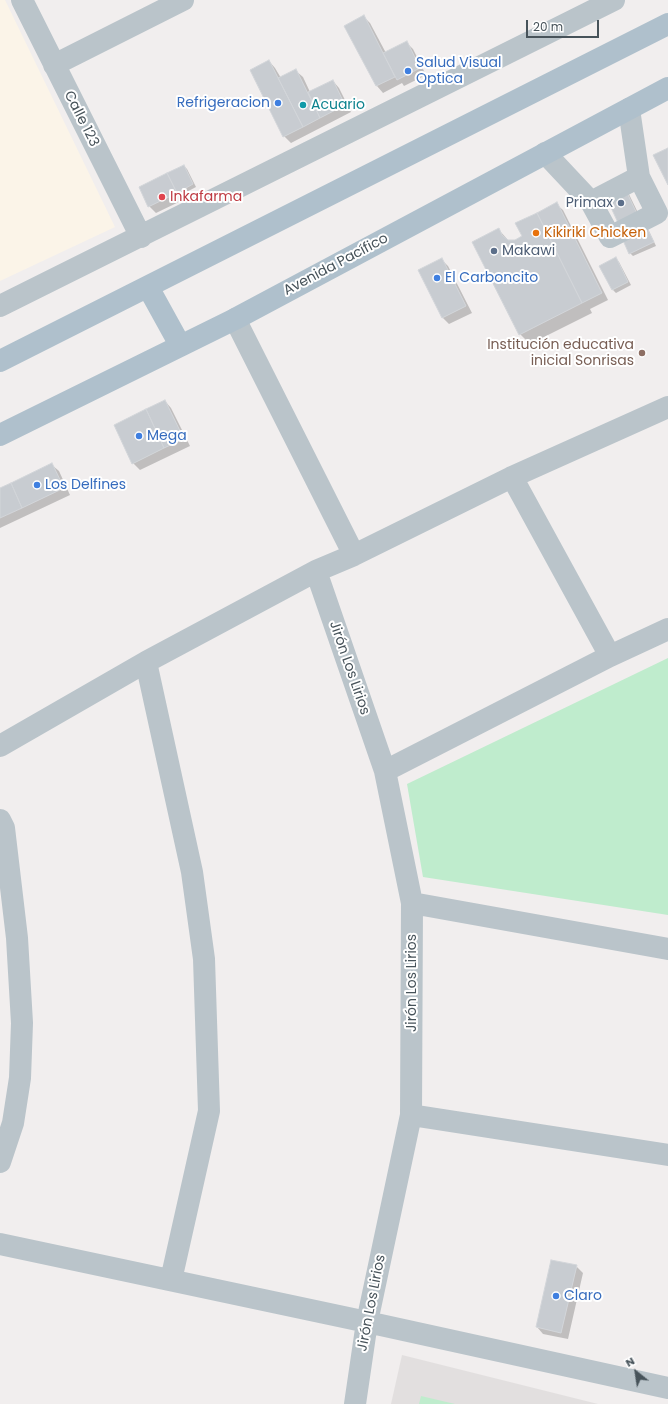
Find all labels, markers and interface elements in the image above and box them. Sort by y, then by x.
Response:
scale bar [528,12,601,38]
text: 20 m [533,18,563,35]
place label: Salud Visual Optica [416,55,501,88]
marker: Salud Visual Optica [403,66,413,76]
street label: Calle 123 [60,88,102,150]
place label: Refrigeracion [177,95,270,111]
place label: Acuario [311,97,365,113]
marker: Refrigeracion [273,98,283,108]
marker: Acuario [298,100,308,110]
place label: Inkafarma [170,189,242,205]
marker: Inkafarma [157,192,167,202]
place label: Primax [566,195,613,211]
marker: Primax [616,198,626,208]
place label: Kikiriki Chicken [544,225,646,241]
marker: Kikiriki Chicken [531,228,541,238]
street label: Avenida Pacífico [281,230,391,300]
place label: Makawi [502,243,555,259]
marker: Makawi [489,246,499,256]
place label: El Carboncito [445,270,538,286]
marker: El Carboncito [432,273,442,283]
place label: Institución educativa inicial Sonrisas [487,337,634,370]
marker: Institución educativa inicial Sonrisas [637,348,647,358]
place label: Mega [147,428,187,444]
marker: Mega [134,431,144,441]
place label: Los Delfines [45,477,126,493]
marker: Los Delfines [32,480,42,490]
street label: Jirón Los Lirios [325,619,373,717]
street label: Jirón Los Lirios [404,934,420,1032]
street label: Jirón Los Lirios [354,1253,390,1353]
place label: Claro [564,1288,602,1304]
marker: Claro [551,1291,561,1301]
north arrow [616,1352,656,1392]
text: N [622,1353,638,1371]

